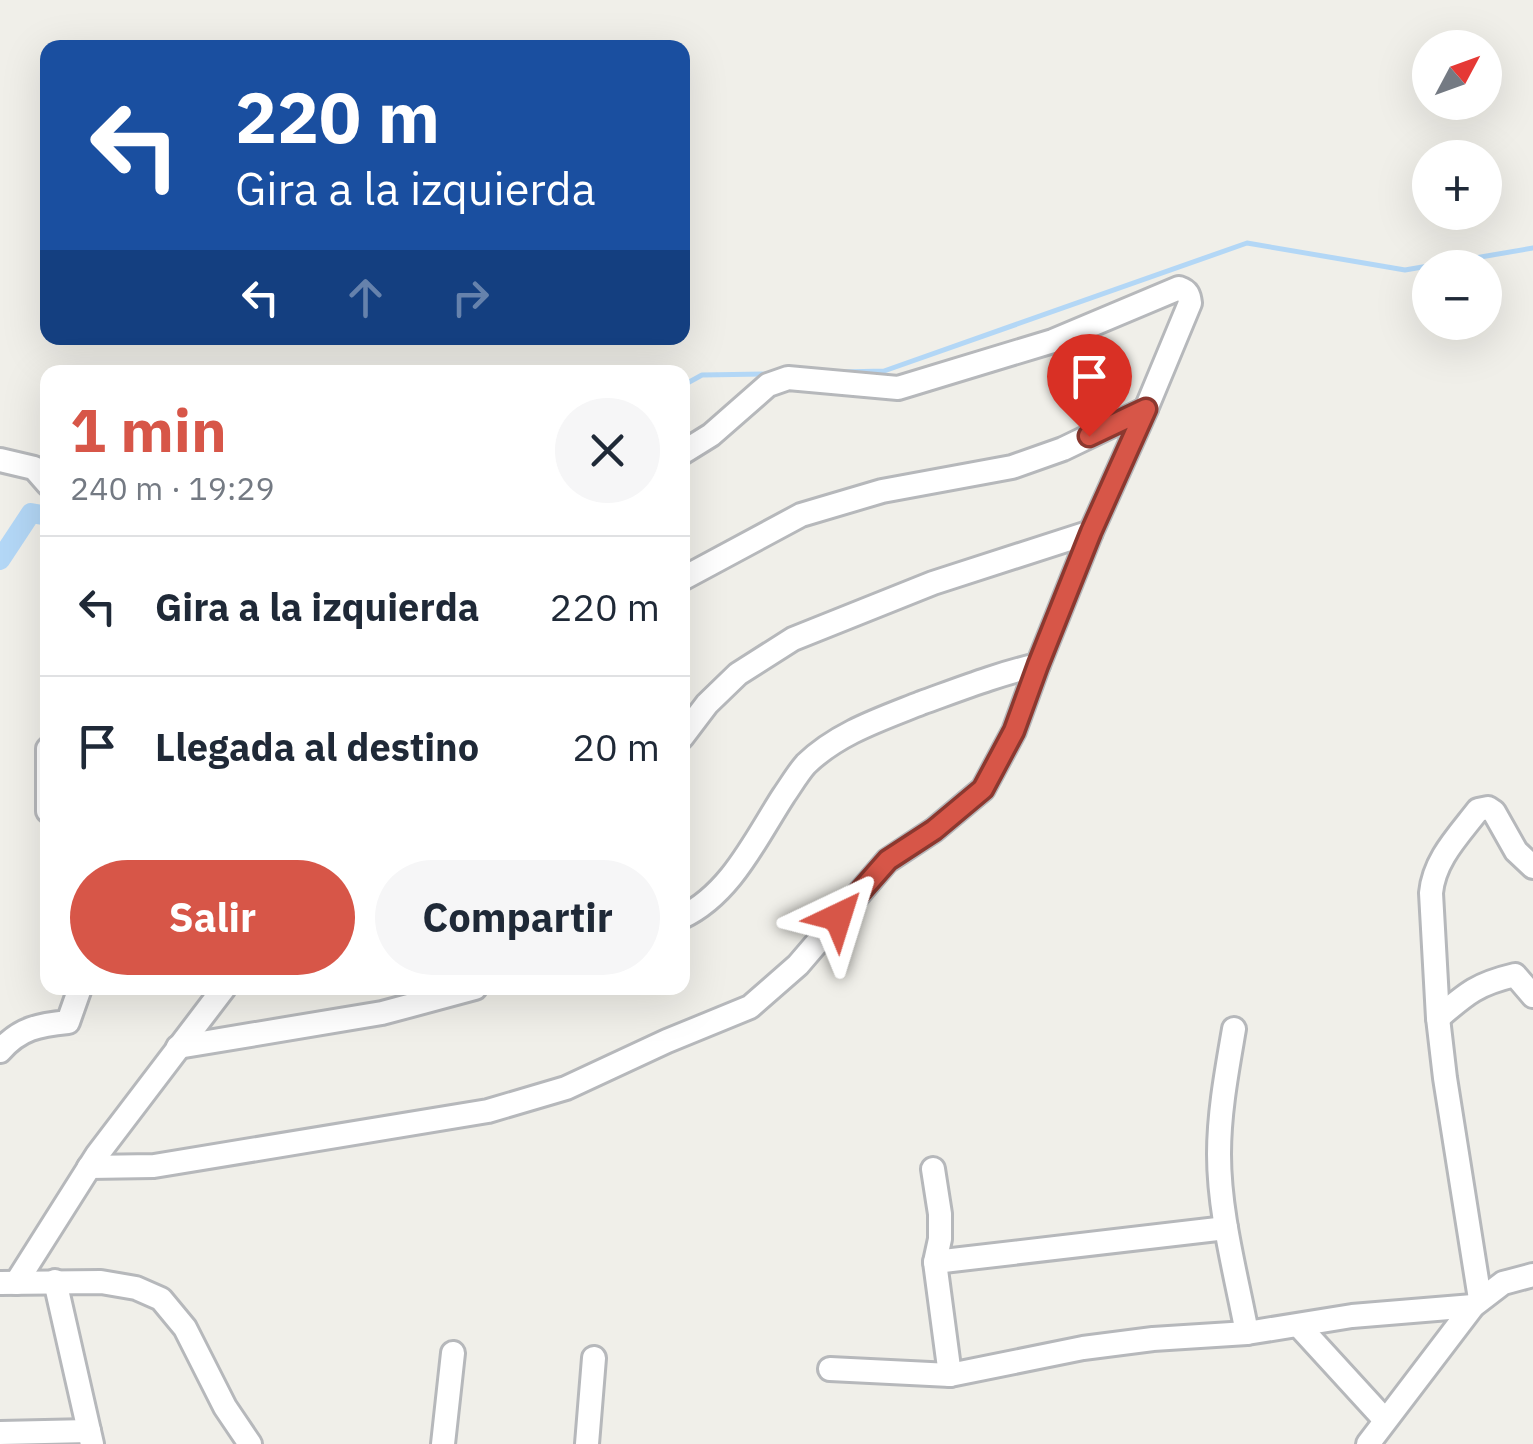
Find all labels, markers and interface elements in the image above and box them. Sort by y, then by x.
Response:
north arrow [1412,30,1502,120]
map controls [1412,30,1502,340]
text: 220 m [235,71,440,162]
icon: left [70,80,200,210]
button: + [1412,140,1502,230]
text: Gira a la izquierda [235,159,596,217]
button: − [1412,250,1502,340]
icon: left [233,270,288,325]
icon: ahead [338,270,393,325]
icon: right [443,270,498,325]
pin [1047,334,1132,437]
icon: arrive [1062,349,1117,404]
text: 1 min [70,390,227,469]
button: close [555,398,660,503]
text: 240 m · 19:29 [70,467,275,509]
icon: left [70,579,125,634]
text: Gira a la izquierda [155,582,479,631]
text: 220 m [549,582,660,631]
icon: arrive [70,719,125,774]
text: Llegada al destino [155,722,479,771]
text: 20 m [572,722,660,771]
button: Salir [70,860,355,975]
button: Compartir [375,860,660,975]
position arrow [786,865,890,969]

